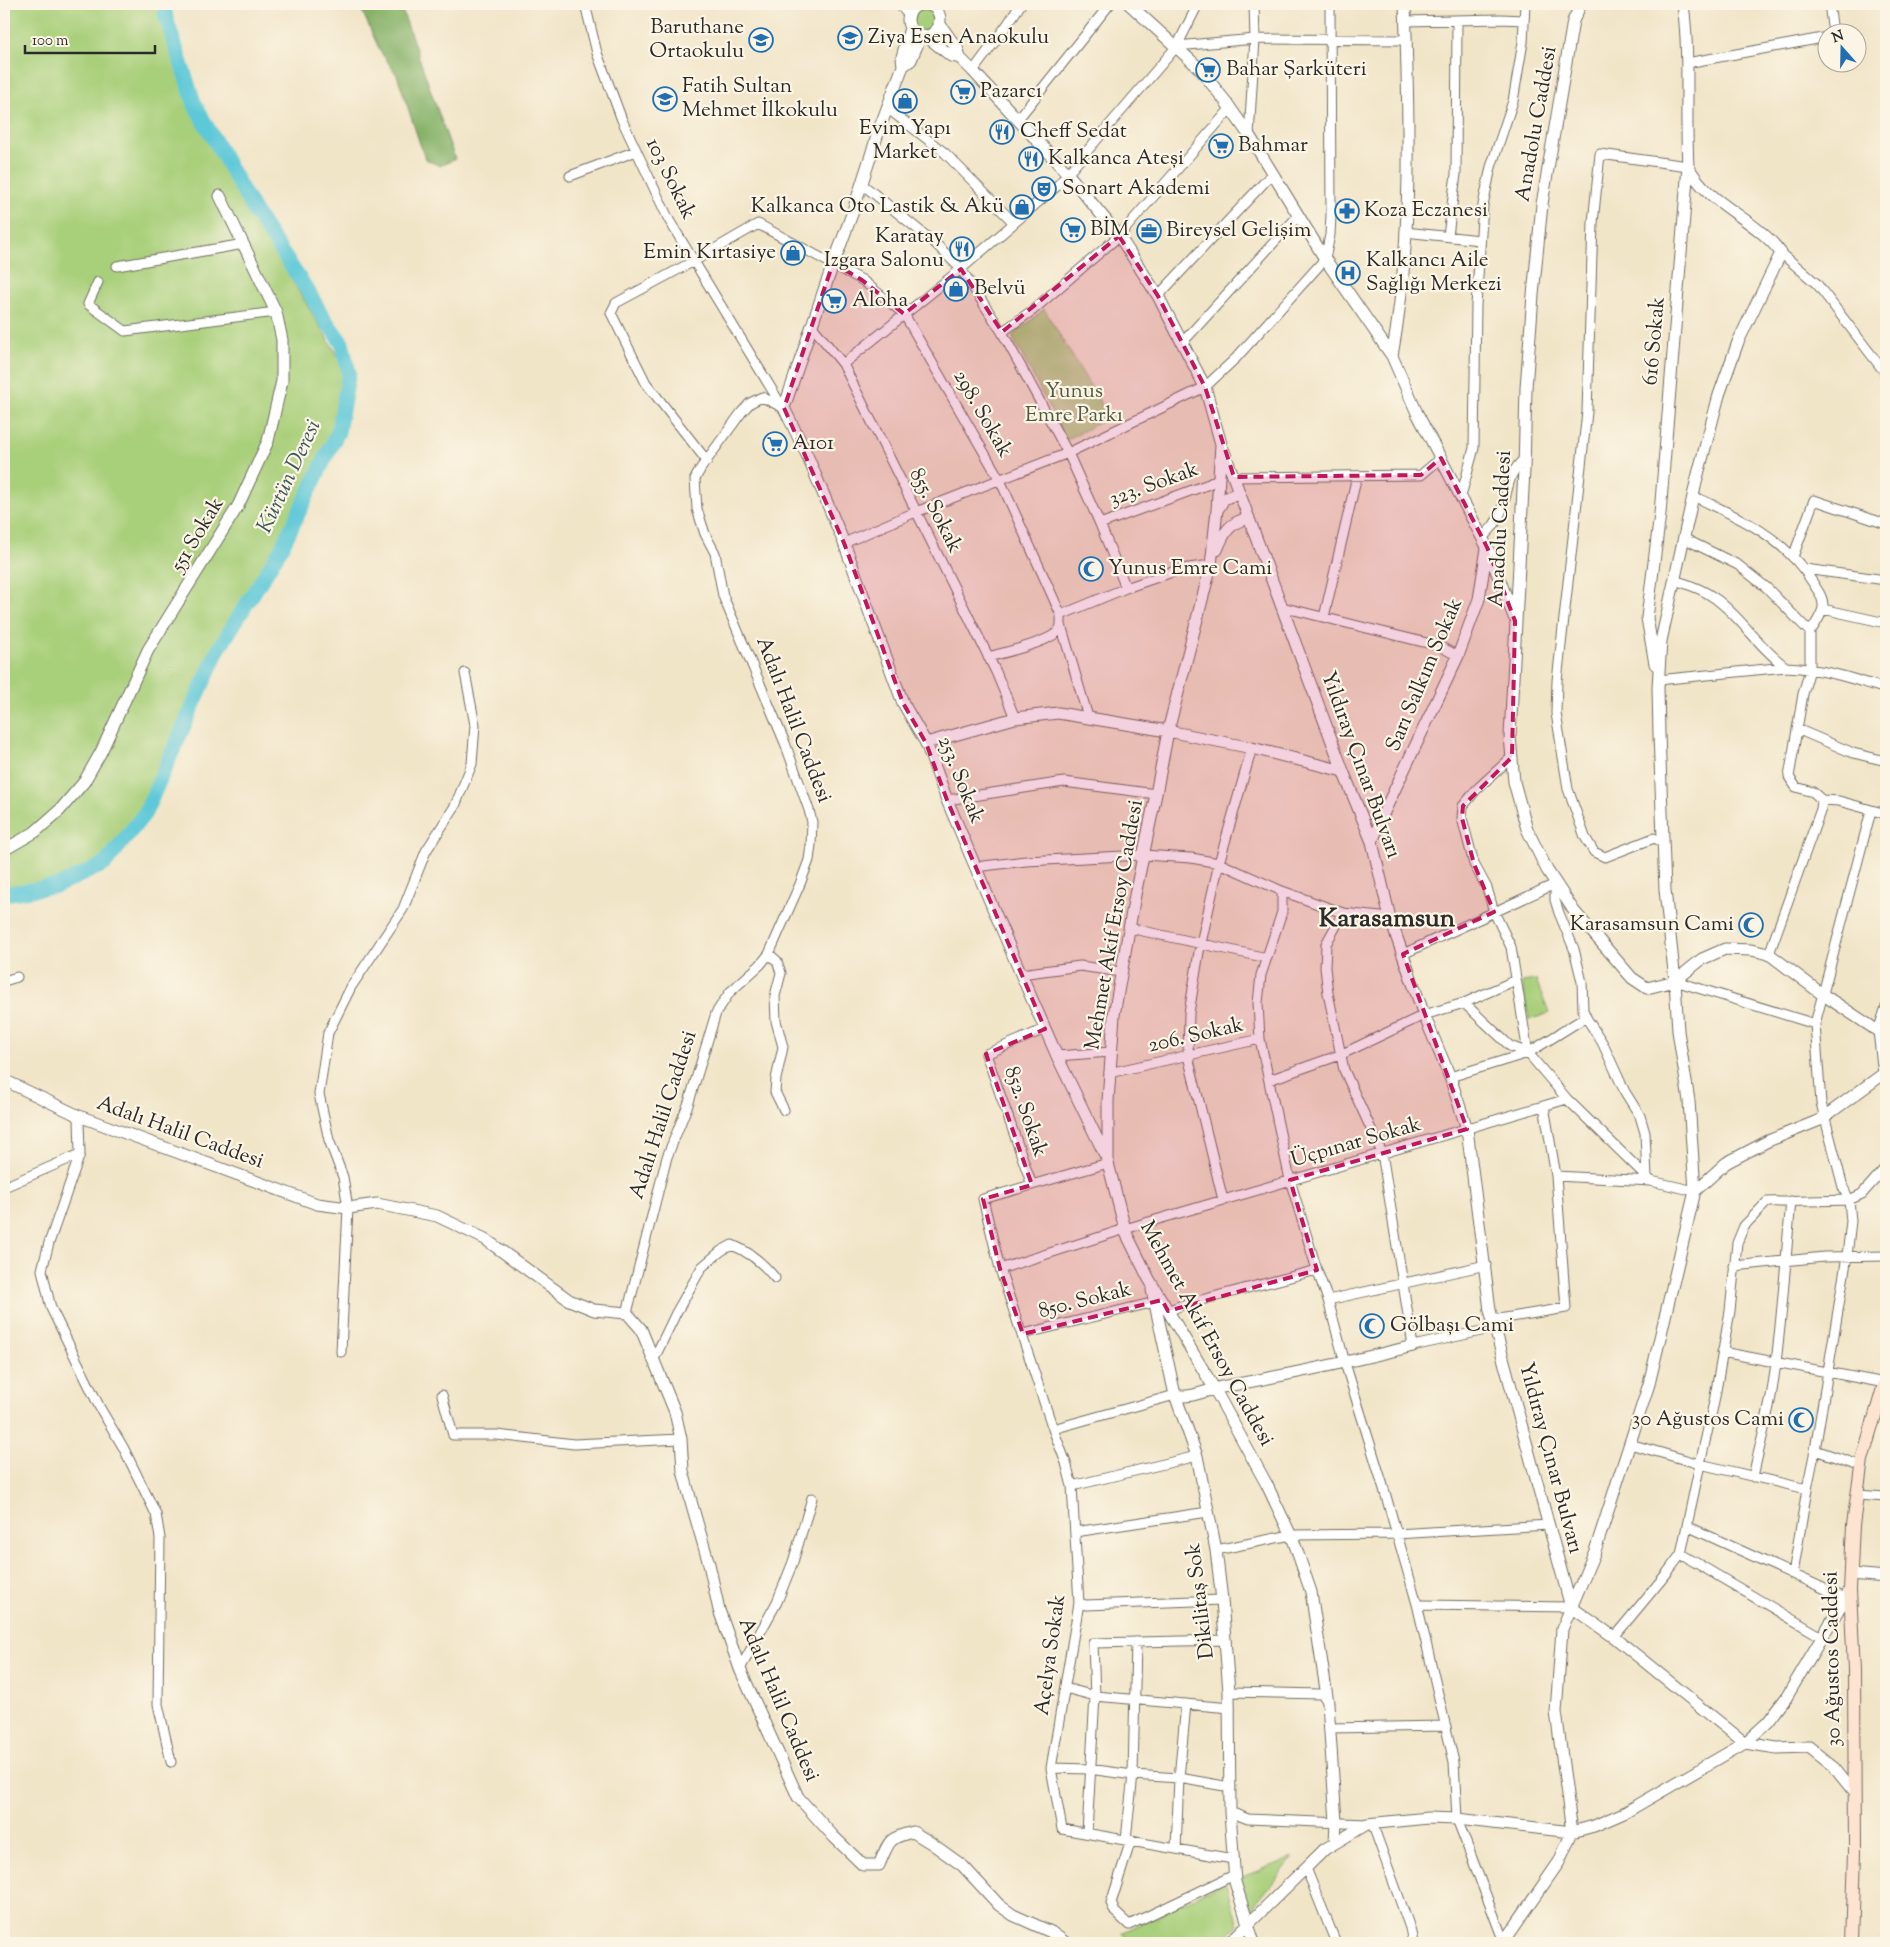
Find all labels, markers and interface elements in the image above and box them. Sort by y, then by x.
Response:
place label: Baruthane Ortaokulu [649,13,744,67]
scale bar [25,22,155,54]
north arrow [1818,22,1868,72]
place label: Ziya Esen Anaokulu [868,23,1049,53]
school or university icon: Ziya Esen Anaokulu [837,25,863,51]
text: N [1830,26,1847,49]
school or university icon: Baruthane Ortaokulu [748,27,774,53]
text: 100 m [32,31,69,52]
street label: Anadolu Caddesi [1509,44,1565,204]
place label: Bahar Şarküteri [1226,55,1367,85]
supermarket icon: Bahar Şarküteri [1195,57,1221,83]
place label: Fatih Sultan Mehmet İlkokulu [682,72,838,126]
place label: Pazarcı [980,77,1042,107]
supermarket icon: Pazarcı [950,79,976,105]
school or university icon: Fatih Sultan Mehmet İlkokulu [652,86,678,112]
shop icon: Evim Yapı Market [892,88,918,114]
place label: Evim Yapı Market [859,114,951,168]
place label: Cheff Sedat [1020,117,1127,147]
restaurant icon: Cheff Sedat [989,119,1015,145]
place label: Bahmar [1238,131,1308,161]
street label: 103 Sokak [637,133,703,225]
supermarket icon: Bahmar [1208,133,1234,159]
place label: Kalkanca Ateşi [1048,144,1184,174]
restaurant icon: Kalkanca Ateşi [1018,146,1044,172]
place label: Sonart Akademi [1062,174,1210,204]
theatre icon: Sonart Akademi [1031,176,1057,202]
place label: Kalkanca Oto Lastik & Akü [751,192,1004,222]
shop icon: Kalkanca Oto Lastik & Akü [1009,194,1035,220]
place label: Koza Eczanesi [1364,196,1488,226]
pharmacy icon: Koza Eczanesi [1334,198,1360,224]
place label: BİM [1090,215,1129,245]
place label: Bireysel Gelişim [1166,216,1311,246]
supermarket icon: BİM [1060,217,1086,243]
office icon: Bireysel Gelişim [1136,218,1162,244]
place label: Karatay Izgara Salonu [824,222,945,276]
restaurant icon: Karatay Izgara Salonu [949,236,975,262]
place label: Emin Kırtasiye [643,238,776,268]
shop icon: Emin Kırtasiye [780,240,806,266]
place label: Kalkancı Aile Sağlığı Merkezi [1366,246,1502,300]
hospital icon: Kalkancı Aile Sağlığı Merkezi [1335,260,1361,286]
place label: Belvü [974,274,1026,304]
shop icon: Belvü [943,276,969,302]
place label: Aloha [852,286,908,316]
supermarket icon: Aloha [821,288,847,314]
street label: 616 Sokak [1636,295,1674,387]
street label: 298. Sokak [945,365,1019,464]
park label: Yunus Emre Parkı [1025,377,1123,431]
water label: Kürtün Deresi [250,415,330,539]
place label: A101 [792,429,834,459]
supermarket icon: A101 [762,431,788,457]
street label: Anadolu Caddesi [1482,450,1520,608]
street label: 323. Sokak [1105,455,1203,515]
street label: 855. Sokak [901,464,969,559]
street label: 551 Sokak [163,491,232,579]
place label: Yunus Emre Cami [1108,554,1272,584]
mosque icon: Yunus Emre Cami [1078,556,1104,582]
street label: Sarı Salkım Sokak [1379,593,1471,756]
street label: Adalı Halil Caddesi [748,633,838,807]
street label: Yıldıray Çınar Bulvarı [1312,667,1408,863]
street label: 253. Sokak [929,732,991,829]
street label: Mehmet Akif Ersoy Caddesi [1078,797,1152,1052]
district label: Karasamsun [1319,901,1456,938]
place label: Karasamsun Cami [1570,910,1734,940]
mosque icon: Karasamsun Cami [1738,912,1764,938]
street label: 206. Sokak [1145,1010,1247,1062]
street label: Adalı Halil Caddesi [623,1027,705,1203]
street label: 852. Sokak [996,1063,1055,1162]
street label: Adalı Halil Caddesi [92,1089,268,1177]
street label: Üçpınar Sokak [1287,1110,1425,1176]
street label: Mehmet Akif Ersoy Caddesi [1131,1216,1281,1452]
street label: 850. Sokak [1036,1275,1135,1327]
place label: Gölbaşı Cami [1390,1311,1514,1341]
mosque icon: Gölbaşı Cami [1359,1313,1385,1339]
street label: Yıldıray Çınar Bulvarı [1510,1359,1590,1557]
place label: 30 Ağustos Cami [1632,1405,1784,1435]
mosque icon: 30 Ağustos Cami [1788,1407,1814,1433]
street label: Dikilitaş Sok [1179,1541,1223,1661]
street label: 30 Ağustos Caddesi [1816,1571,1850,1747]
street label: Açelya Sokak [1028,1592,1074,1717]
street label: Adalı Halil Caddesi [730,1613,826,1787]

